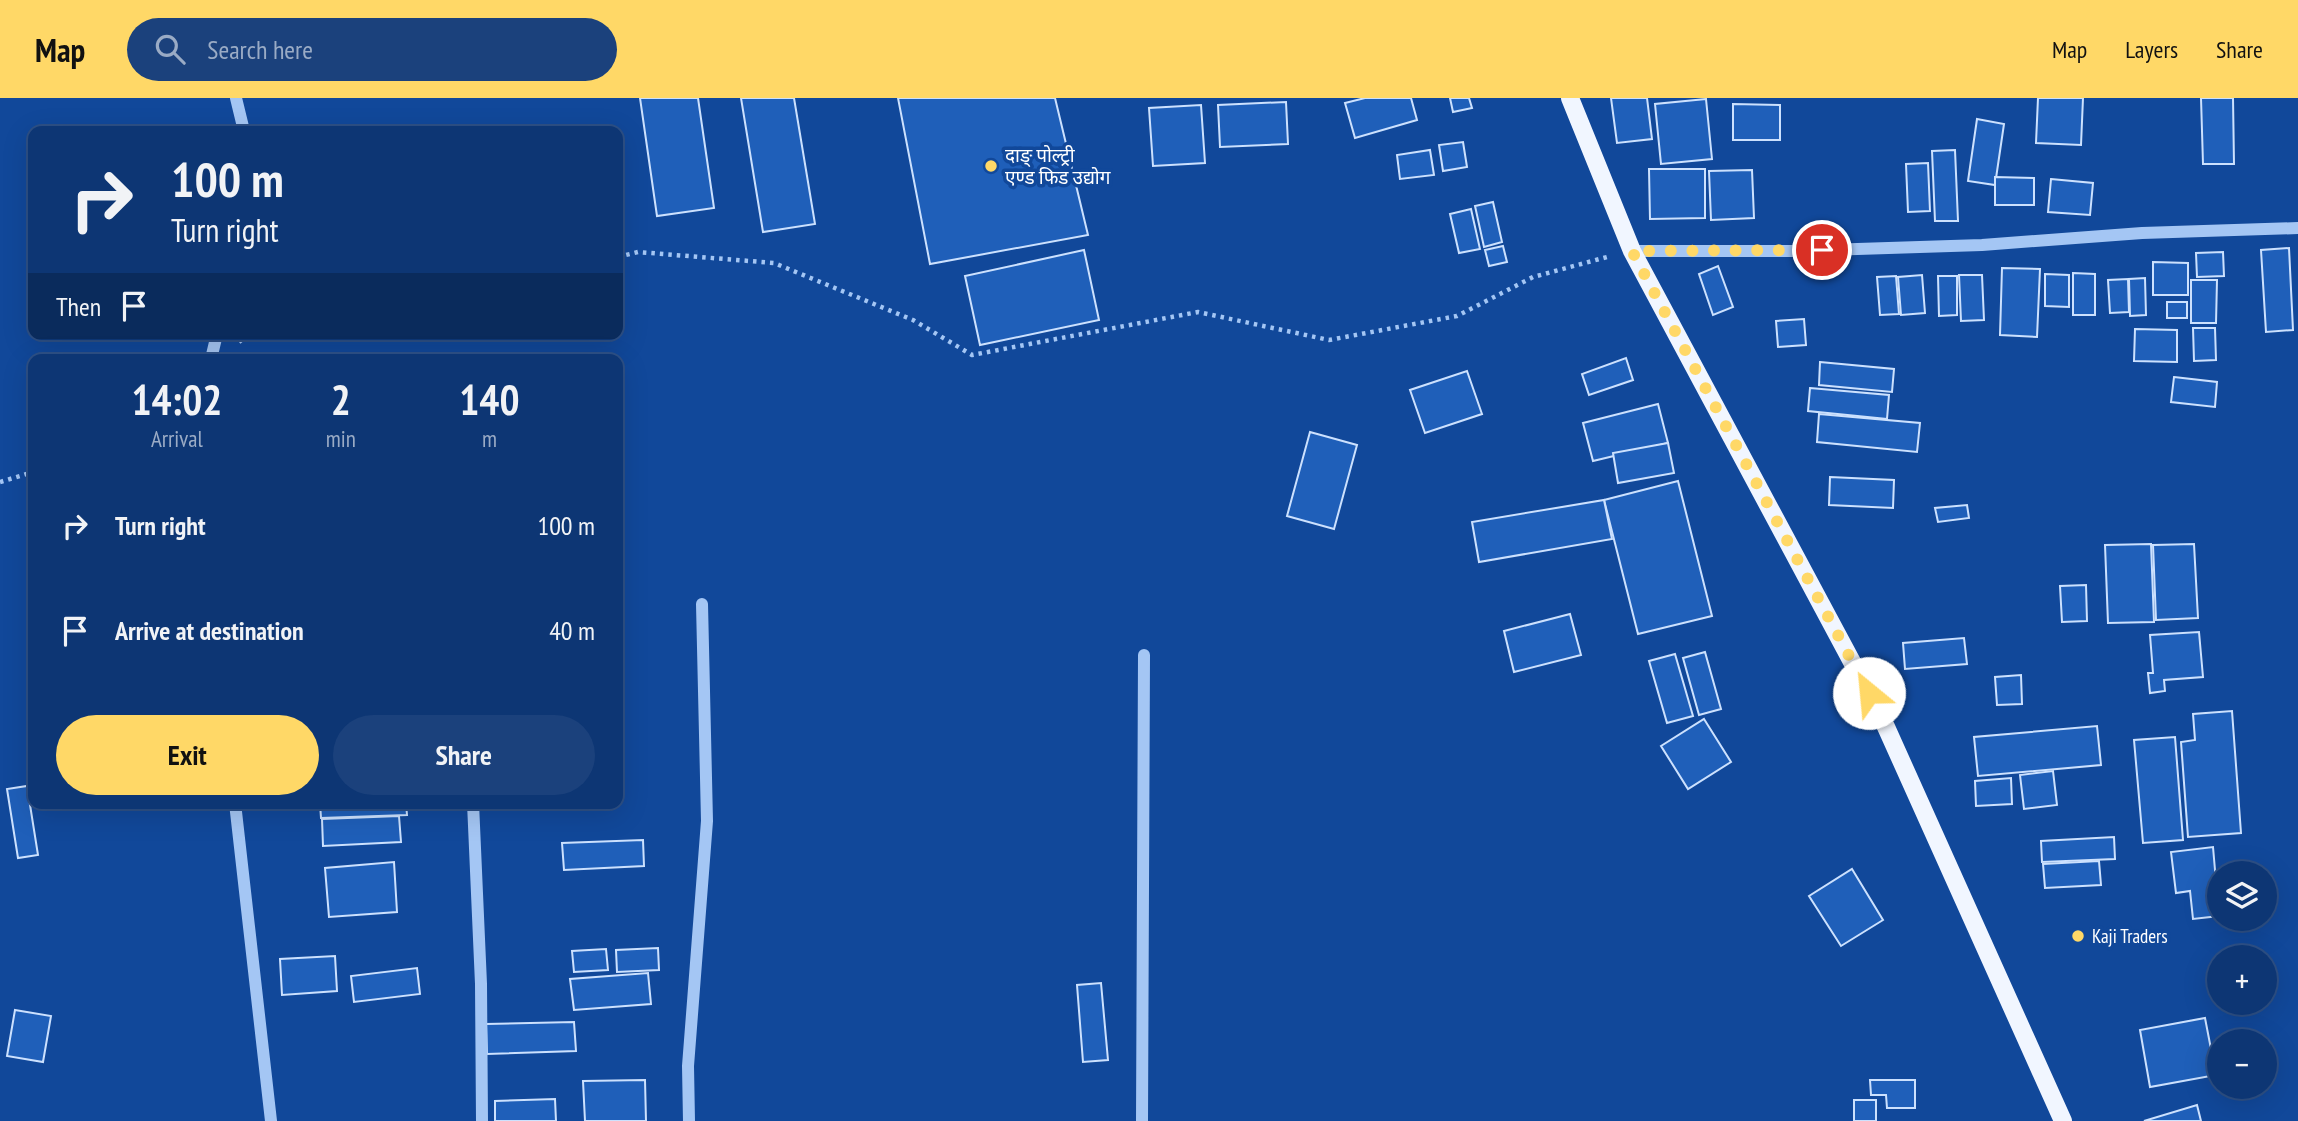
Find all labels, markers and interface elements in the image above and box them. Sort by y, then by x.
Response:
search box [127,18,617,81]
text: Map [35,28,85,71]
icon: search [151,30,189,68]
text: Search here [207,33,313,66]
text: Map [2052,34,2087,65]
text: Layers [2125,34,2178,65]
text: Share [2216,34,2263,65]
place label: दाङ् पोल्ट्री एण्ड फिड उद्योग [1005,143,1111,189]
text: 100 m [171,147,284,211]
icon: right [56,154,147,245]
marker: दाङ् पोल्ट्री एण्ड फिड उद्योग [983,158,999,174]
text: Turn right [171,209,279,251]
pin [1792,220,1852,280]
icon: arrive [1803,231,1841,269]
icon: arrive [115,287,153,325]
text: Then [56,290,101,323]
text: 14:02 [131,372,222,427]
text: 2 [331,372,351,427]
text: 140 [459,372,520,427]
text: Arrival [151,424,203,453]
text: min [326,424,356,453]
text: m [482,424,497,453]
icon: right [56,507,94,545]
text: Turn right [115,509,206,542]
text: 100 m [537,509,595,542]
icon: arrive [56,612,94,650]
text: Arrive at destination [115,614,304,647]
text: 40 m [549,614,595,647]
position arrow [1832,656,1906,730]
button: Exit [56,715,319,795]
button: Share [333,715,595,795]
map controls [2207,861,2277,1099]
button: layers [2207,861,2277,931]
place label: Kaji Traders [2092,924,2168,948]
marker: Kaji Traders [2070,928,2086,944]
button: + [2207,945,2277,1015]
button: − [2207,1029,2277,1099]

